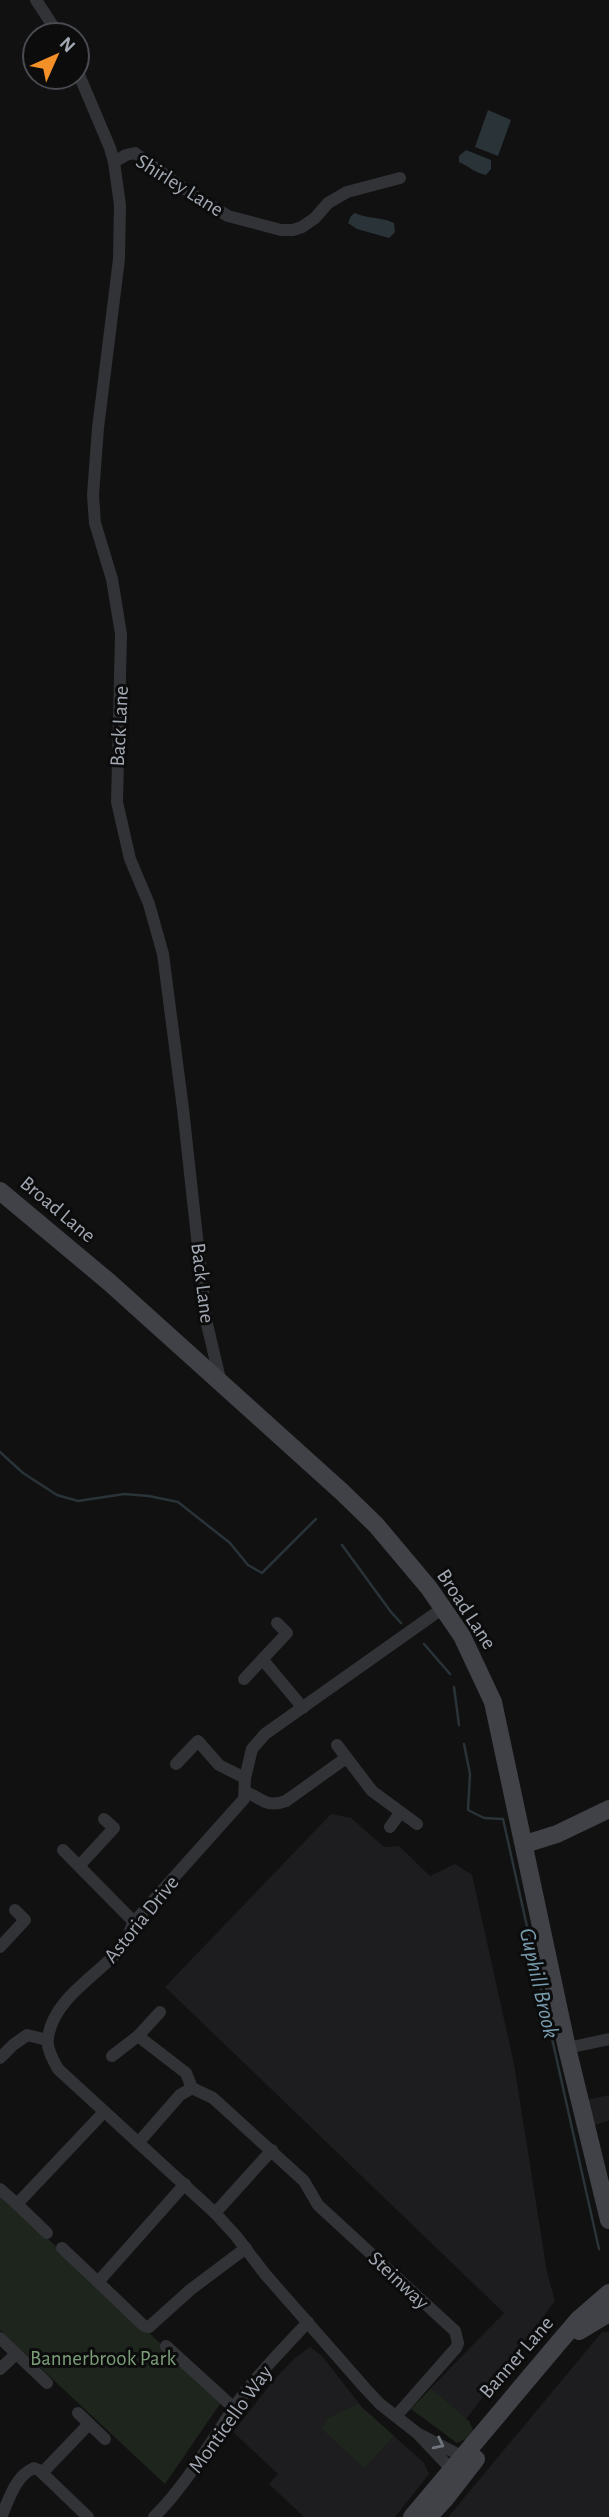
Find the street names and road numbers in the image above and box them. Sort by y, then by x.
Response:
street label: Shirley Lane [132,150,227,220]
street label: Back Lane [107,685,132,767]
street label: Broad Lane [16,1172,99,1247]
street label: Back Lane [187,1242,218,1324]
street label: Broad Lane [433,1565,500,1653]
street label: Astoria Drive [100,1872,183,1967]
street label: Steinway [365,2248,433,2313]
street label: Banner Lane [475,2312,557,2402]
street label: Monticello Way [185,2362,276,2477]

